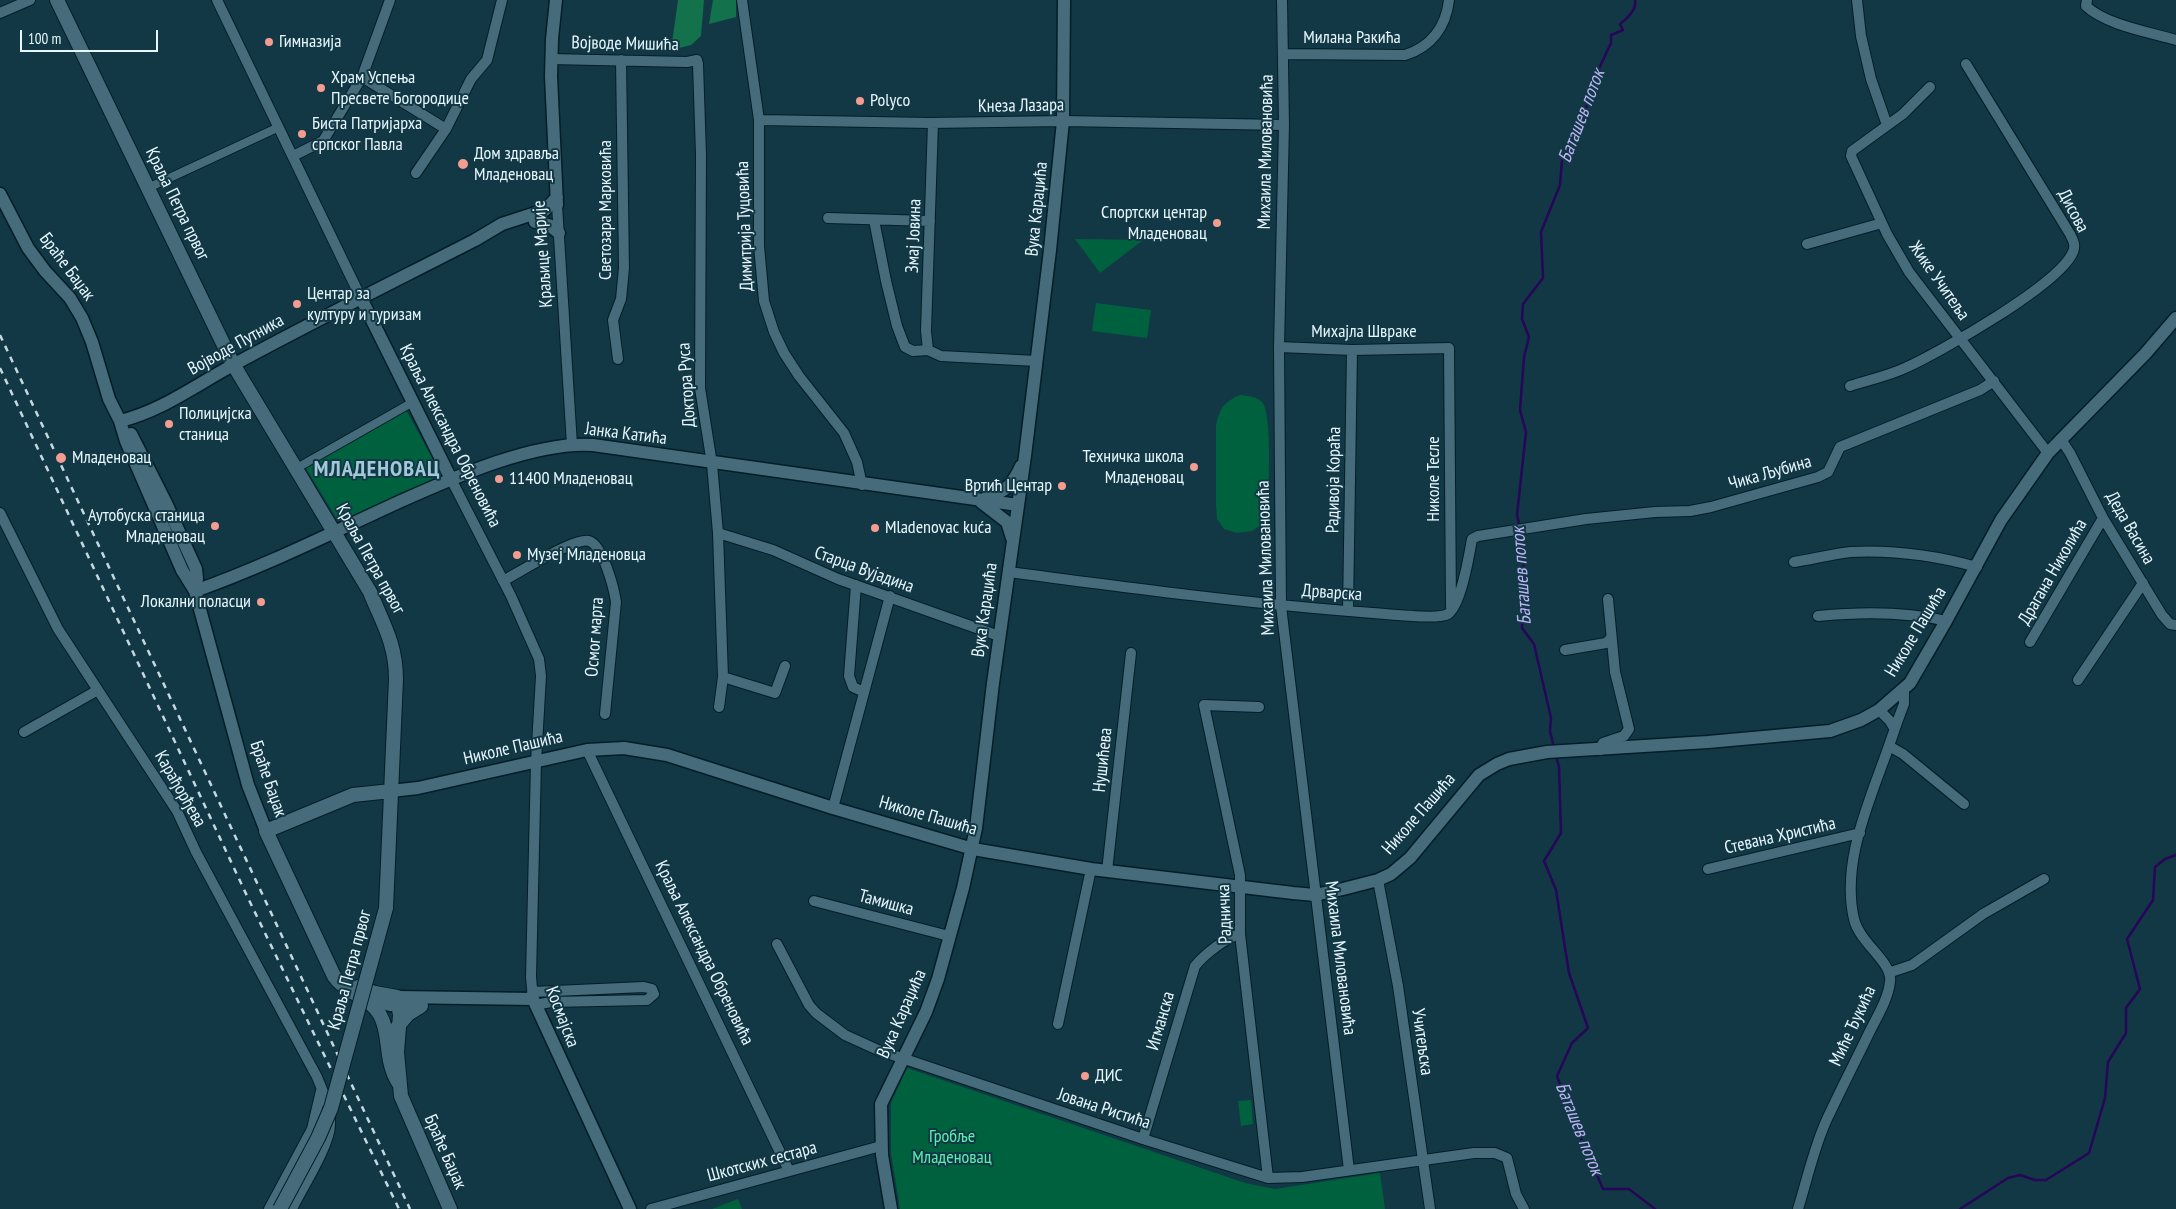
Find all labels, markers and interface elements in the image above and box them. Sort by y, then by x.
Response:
scale bar [22,20,160,52]
street label: Милана Ракића [1303,27,1401,49]
text: 100 m [28,29,61,48]
place label: Гимназија [279,31,341,53]
street label: Војводе Мишића [571,32,679,56]
marker: Гимназија [263,36,275,48]
water label: Баташев поток [1554,66,1610,166]
place label: Храм Успења Пресвете Богородице [331,67,469,110]
street label: Михаила Миловановића [1254,74,1278,230]
marker: Храм Успења Пресвете Богородице [315,82,327,94]
place label: Polyco [870,90,910,112]
street label: Кнеза Лазара [978,94,1064,118]
marker: Polyco [854,95,866,107]
place label: Биста Патријарха српског Павла [312,113,422,156]
marker: Биста Патријарха српског Павла [296,128,308,140]
street label: Светозара Марковића [595,140,617,280]
place label: Дом здравља Младеновац [474,143,559,186]
street label: Краља Петра првог [140,144,214,264]
marker: Дом здравља Младеновац [456,157,470,171]
street label: Димитрија Туцовића [732,160,758,292]
street label: Вука Караџића [1021,161,1053,257]
street label: Дисова [2053,186,2093,236]
street label: Змај Јовина [902,198,926,274]
street label: Краљице Марије [528,200,558,308]
place label: Спортски центар Младеновац [1101,202,1207,244]
marker: Спортски центар Младеновац [1211,217,1223,229]
street label: Браће Баџак [34,229,100,305]
street label: Жике Учитеља [1904,237,1974,325]
place label: Центар за културу и туризам [307,283,421,326]
marker: Центар за културу и туризам [291,298,303,310]
street label: Војводе Путника [184,310,288,380]
street label: Михајла Швраке [1311,321,1417,343]
street label: Краља Александра Обреновића [394,341,506,531]
street label: Доктора Руса [673,342,701,428]
place label: Полицијска станица [179,403,252,446]
marker: Полицијска станица [163,418,175,430]
street label: Јанка Катића [584,418,668,450]
street label: Радивоја Кораћа [1322,427,1346,533]
street label: Николе Тесле [1423,436,1445,522]
place label: Техничка школа Младеновац [1083,446,1184,488]
place label: Младеновац [72,447,151,469]
marker: Младеновац [54,451,68,465]
street label: Чика Љубина [1726,451,1814,495]
district label: МЛАДЕНОВАЦ [312,457,442,483]
marker: Техничка школа Младеновац [1188,461,1200,473]
place label: 11400 Младеновац [509,468,633,490]
marker: 11400 Младеновац [493,473,505,485]
place label: Вртић Центар [965,475,1052,497]
marker: Вртић Центар [1056,480,1068,492]
street label: Михаила Миловановића [1253,480,1279,636]
street label: Деда Васина [2101,488,2159,568]
street label: Краља Петра првог [331,500,409,618]
place label: Аутобуска станица Младеновац [88,505,205,548]
street label: Драгана Николића [2014,515,2092,629]
place label: Mladenovac kuća [885,517,991,539]
marker: Аутобуска станица Младеновац [209,520,221,532]
marker: Mladenovac kuća [869,522,881,534]
water label: Баташев поток [1507,526,1537,626]
street label: Старца Вујадина [811,542,917,598]
place label: Музеј Младеновца [527,544,646,566]
marker: Музеј Младеновца [511,549,523,561]
street label: Вука Караџића [968,561,1002,659]
street label: Дрварска [1301,580,1363,606]
street label: Николе Пашића [1881,583,1951,681]
place label: Локални поласци [141,591,251,613]
marker: Локални поласци [255,596,267,608]
street label: Осмог марта [581,596,609,678]
street label: Николе Пашића [461,726,565,770]
street label: Нушићева [1089,727,1117,793]
street label: Браће Баџак [245,738,291,820]
street label: Карађорђева [150,747,210,831]
street label: Николе Пашића [1378,769,1460,859]
street label: Николе Пашића [876,792,980,840]
street label: Стевана Христића [1722,813,1838,859]
street label: Краља Александра Обреновића [650,857,758,1049]
street label: Михаила Миловановића [1320,880,1360,1036]
street label: Радничка [1213,884,1237,944]
street label: Тамишка [856,885,916,921]
street label: Краља Петра првог [324,908,376,1032]
street label: Вука Караџића [873,966,931,1062]
street label: Миће Ђукића [1825,982,1881,1070]
street label: Космајска [541,984,583,1050]
street label: Игманска [1142,989,1180,1053]
street label: Учитељска [1407,1007,1437,1077]
place label: ДИС [1095,1065,1123,1087]
marker: ДИС [1079,1070,1091,1082]
water label: Баташев поток [1550,1079,1608,1179]
street label: Јована Ристића [1055,1084,1153,1134]
street label: Браће Баџак [419,1111,471,1193]
park label: Гробље Младеновац [912,1126,992,1168]
street label: Шкотских сестара [705,1137,819,1187]

